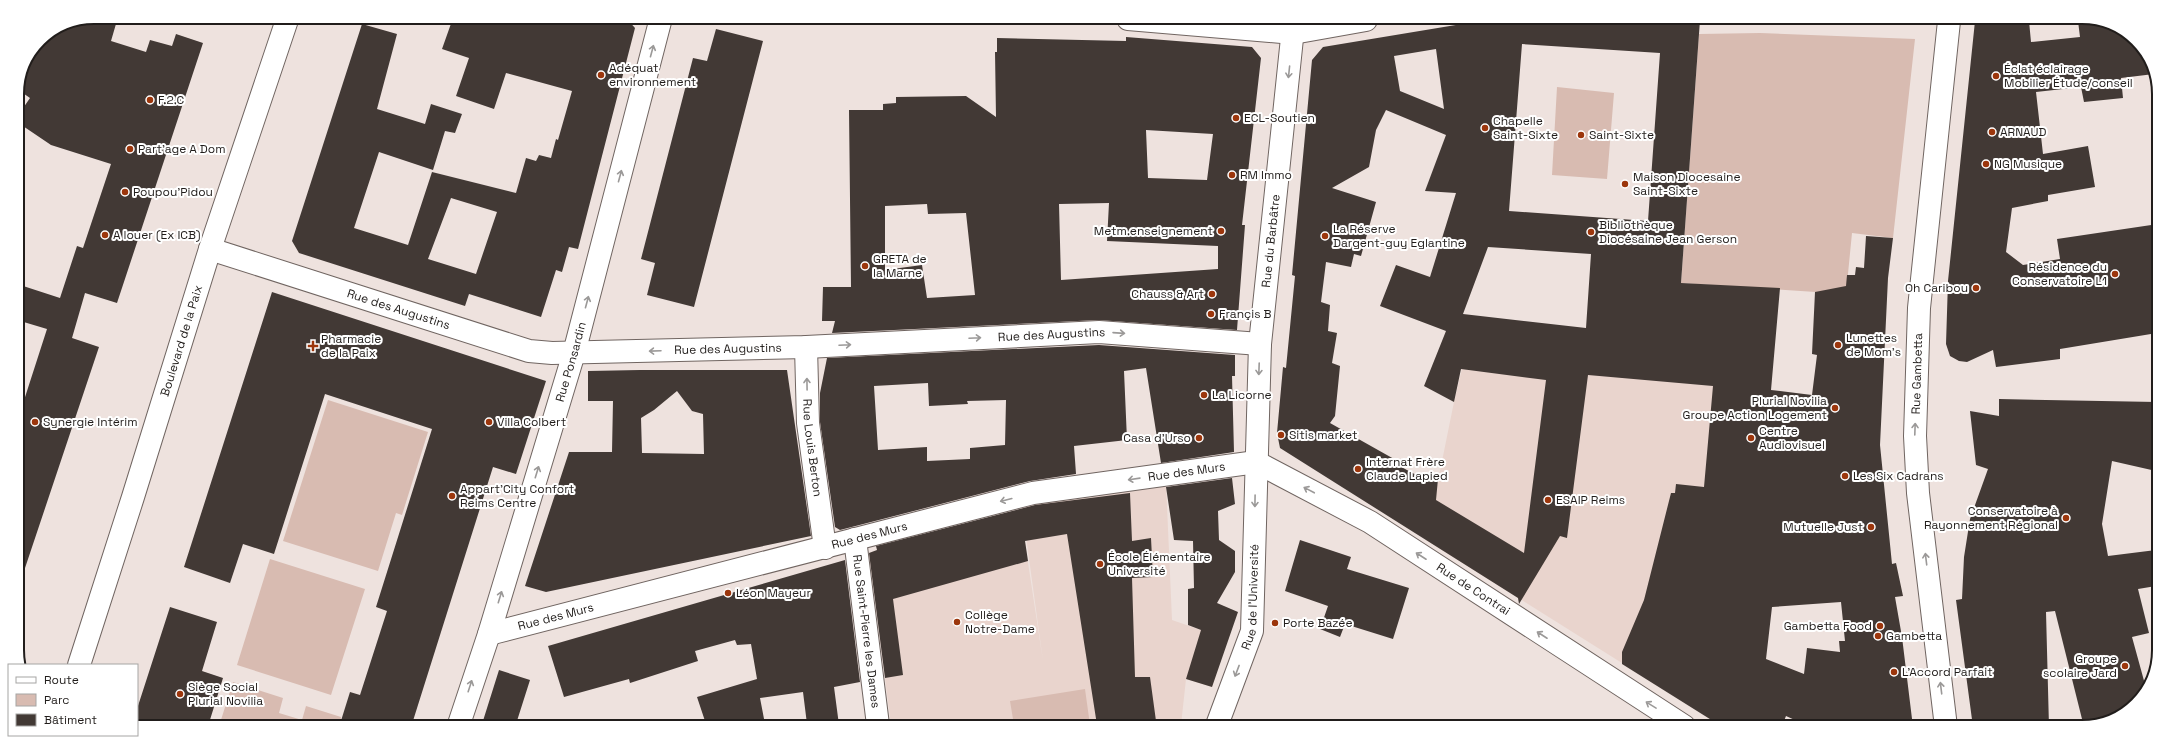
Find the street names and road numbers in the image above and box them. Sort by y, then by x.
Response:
street label: Rue du Barbâtre [1258,193,1284,289]
street label: Boulevard de la Paix [157,283,206,399]
street label: Rue des Augustins [345,285,452,333]
street label: Rue Ponsardin [552,320,590,404]
street label: Rue des Augustins [997,324,1106,345]
street label: Rue Gambetta [1908,333,1926,415]
street label: Rue des Augustins [674,340,782,358]
street label: Rue Louis Berton [799,399,826,498]
street label: Rue des Murs [1147,458,1226,485]
street label: Rue des Murs [830,518,909,553]
street label: Rue de l'Université [1238,544,1262,652]
street label: Rue Saint-Pierre les Dames [849,554,884,709]
street label: Rue de Contrai [1433,559,1513,619]
street label: Rue des Murs [516,599,595,634]

